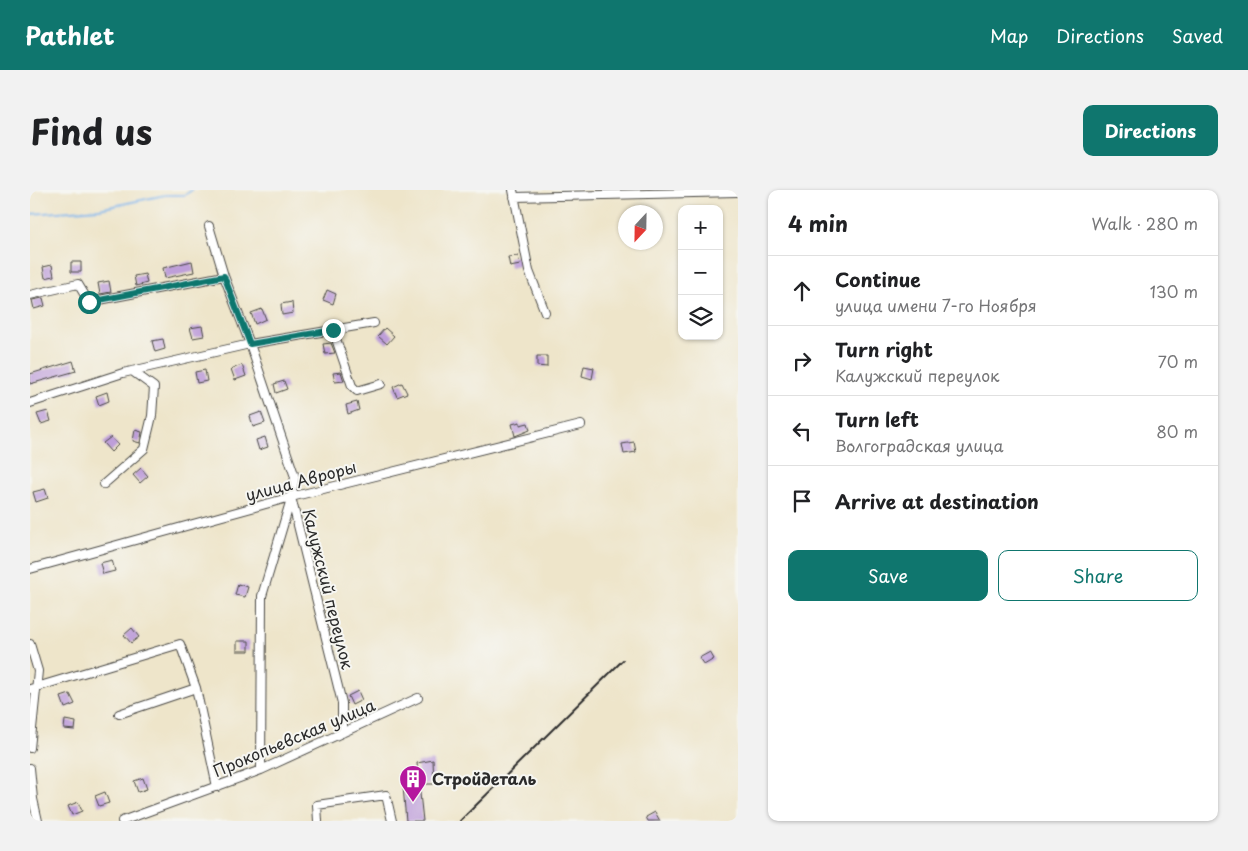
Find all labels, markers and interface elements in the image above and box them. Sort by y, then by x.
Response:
text: Pathlet [25,17,115,53]
text: Map [990,22,1028,49]
text: Directions [1056,22,1144,49]
text: Saved [1172,22,1223,49]
text: Find us [30,104,152,157]
button: Directions [1083,105,1218,156]
north arrow [618,205,663,250]
map controls [678,205,723,340]
button: + [678,205,723,250]
text: 4 min [788,207,848,239]
text: Walk · 280 m [1091,211,1198,235]
button: − [678,250,723,295]
text: Continue [835,265,921,293]
icon: ahead [788,277,816,305]
text: 130 m [1150,279,1198,303]
route start [78,291,101,314]
text: улица имени 7-го Ноября [835,293,1037,317]
button: layers [678,295,723,340]
route end [322,319,345,342]
text: Turn right [835,335,933,363]
icon: right [788,347,816,375]
text: 70 m [1158,349,1198,373]
text: Калужский переулок [835,363,1000,387]
text: Turn left [835,405,919,433]
icon: left [788,417,816,445]
text: 80 m [1156,419,1198,443]
text: Волгоградская улица [835,433,1004,457]
street label: улица Авроры [243,454,359,506]
icon: arrive [788,487,816,515]
text: Arrive at destination [835,487,1039,515]
street label: Калужский переулок [297,506,361,672]
button: Save [788,550,988,601]
button: Share [998,550,1198,601]
street label: Прокопьевская улица [209,692,379,782]
building icon: Стройдеталь [398,764,428,803]
place label: Стройдеталь [432,766,536,790]

